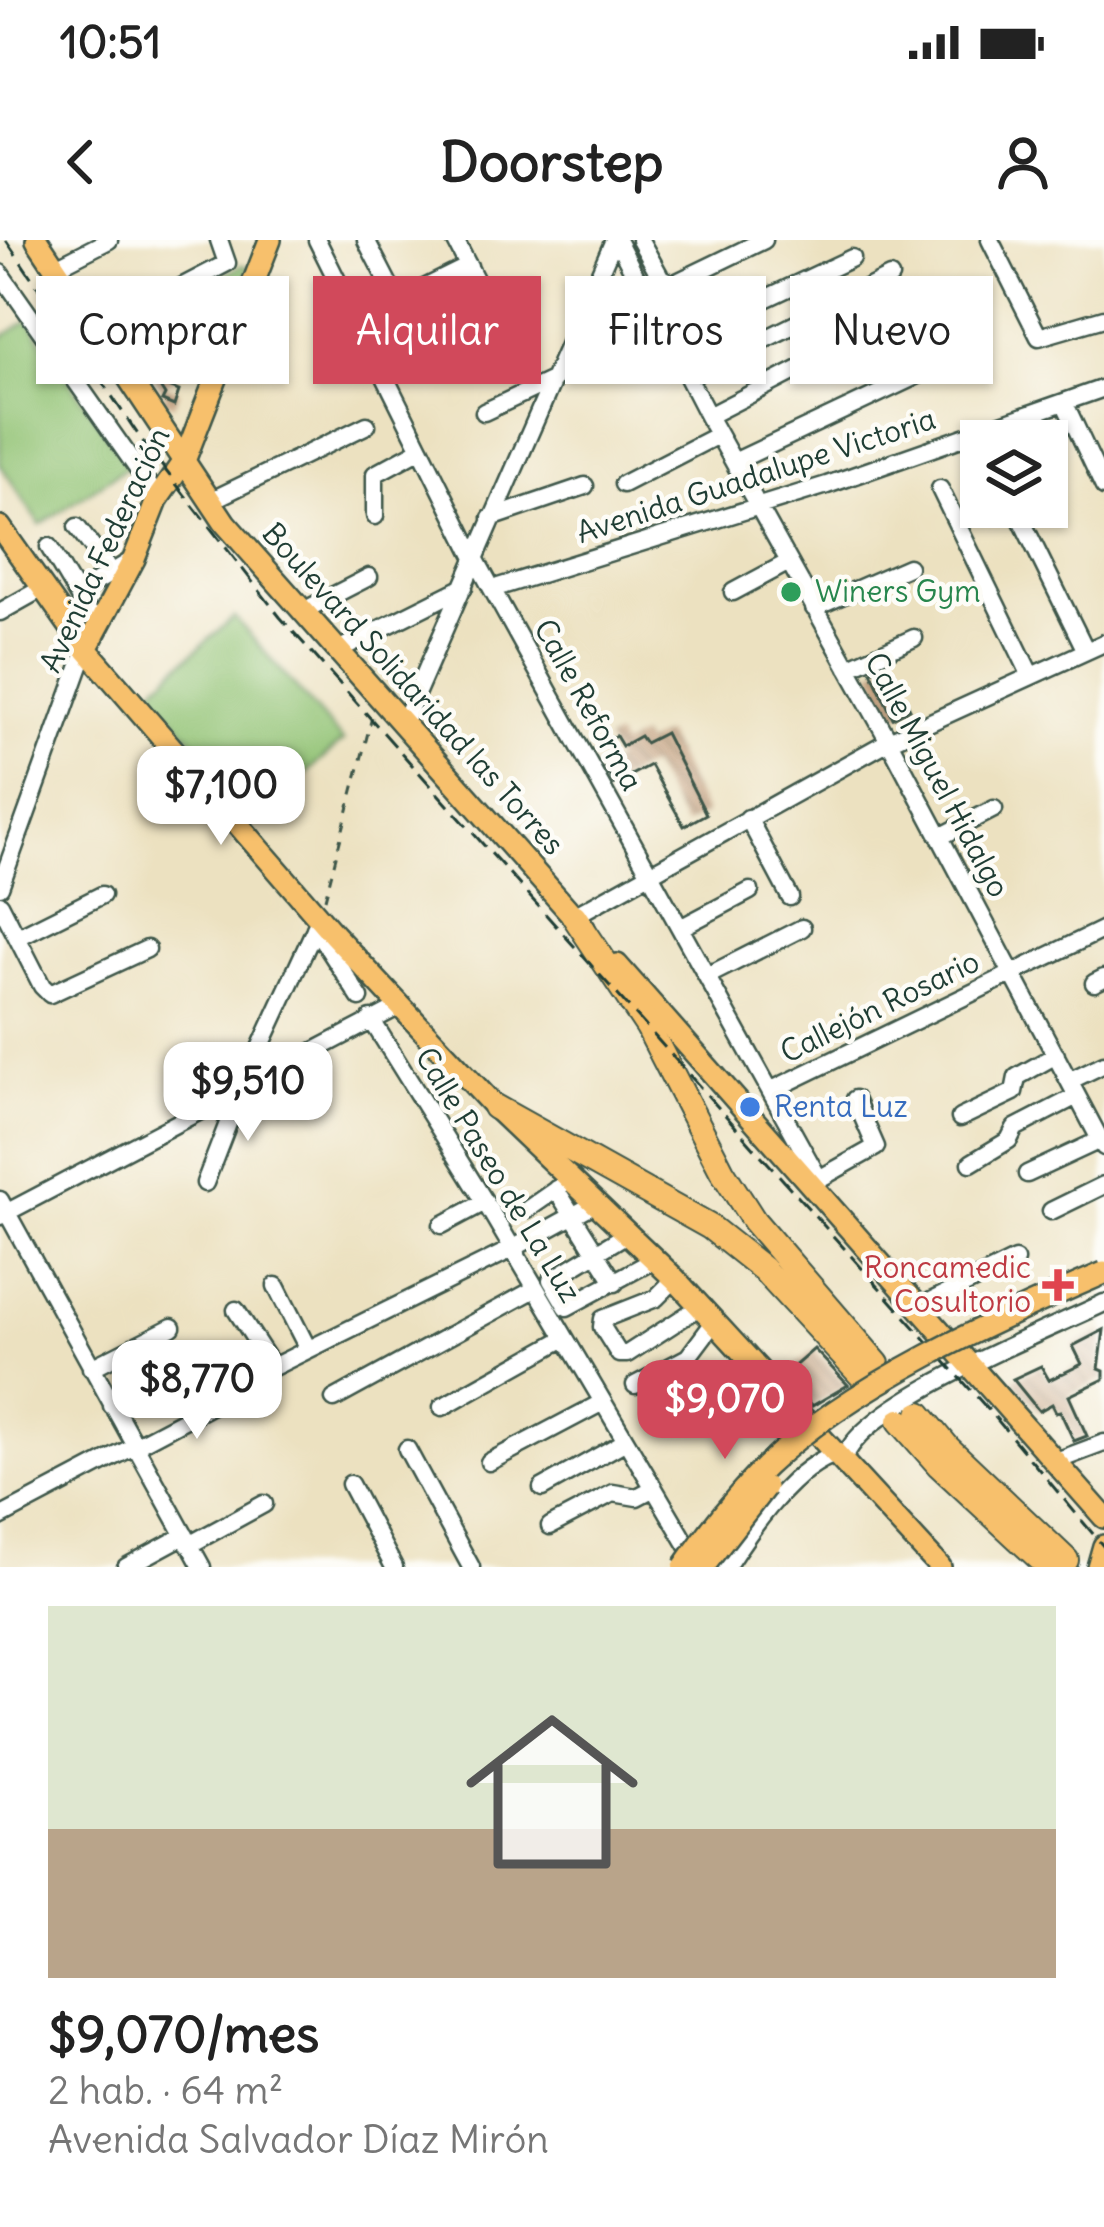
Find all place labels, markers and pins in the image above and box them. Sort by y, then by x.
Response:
place label: Winers Gym [815,572,981,610]
marker: Winers Gym [778,579,804,605]
pin: $7,100 [123,746,319,848]
pin: $9,510 [150,1042,346,1144]
place label: Renta Luz [774,1087,908,1125]
marker: Renta Luz [737,1094,763,1120]
place label: Roncamedic Cosultorio [864,1248,1031,1320]
marker: Roncamedic Cosultorio [1042,1269,1074,1301]
pin: $8,770 [99,1340,295,1442]
pin: $9,070 [627,1360,823,1462]

